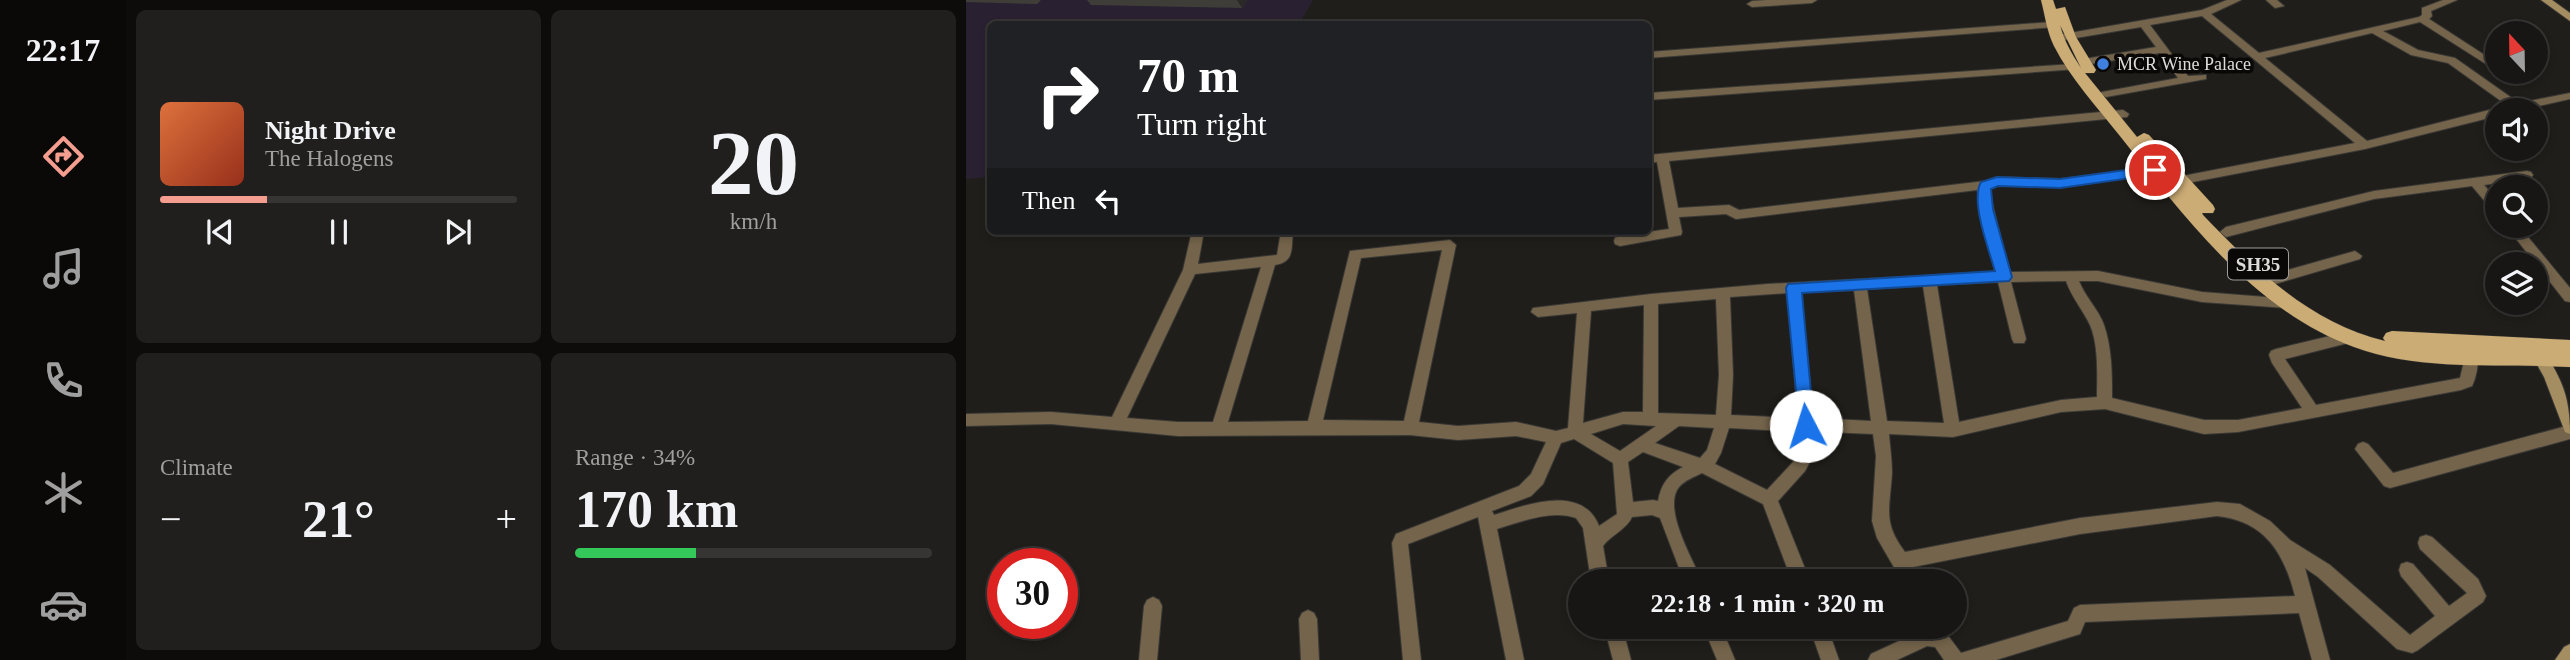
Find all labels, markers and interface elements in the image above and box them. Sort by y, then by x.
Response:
north arrow [2485,21,2548,84]
map controls [2485,21,2548,315]
text: 22:17 [26,32,100,68]
text: 70 m [1137,48,1239,103]
icon: right [1022,49,1113,140]
place label: MCR Wine Palace [2117,54,2251,74]
marker: MCR Wine Palace [2095,56,2111,72]
button: sound [2485,98,2548,161]
text: Turn right [1137,106,1267,142]
text: 20 [708,113,799,214]
text: Night Drive [265,116,396,145]
icon: directions [39,132,88,181]
pin [2125,140,2185,200]
text: The Halogens [265,146,393,171]
icon: arrive [2136,151,2174,189]
button: search [2485,175,2548,238]
icon: left [1089,182,1127,220]
text: Then [1022,186,1075,215]
text: km/h [730,209,777,234]
icon: previous [201,213,239,251]
icon: pause [320,213,358,251]
icon: next [439,213,477,251]
icon: music [39,244,88,293]
road number: SH35 [2228,248,2288,280]
button: layers [2485,252,2548,315]
icon: phone [39,356,88,405]
position arrow [1769,389,1843,463]
text: Range · 34% [575,445,695,470]
text: Climate [160,455,233,480]
icon: climate [39,468,88,517]
text: 170 km [575,481,738,538]
text: 21° [302,491,375,548]
text: − [160,498,181,540]
text: + [496,498,517,540]
speed limit sign: 30 [987,548,1078,639]
icon: car [39,580,88,629]
text: 22:18 · 1 min · 320 m [1651,589,1885,618]

